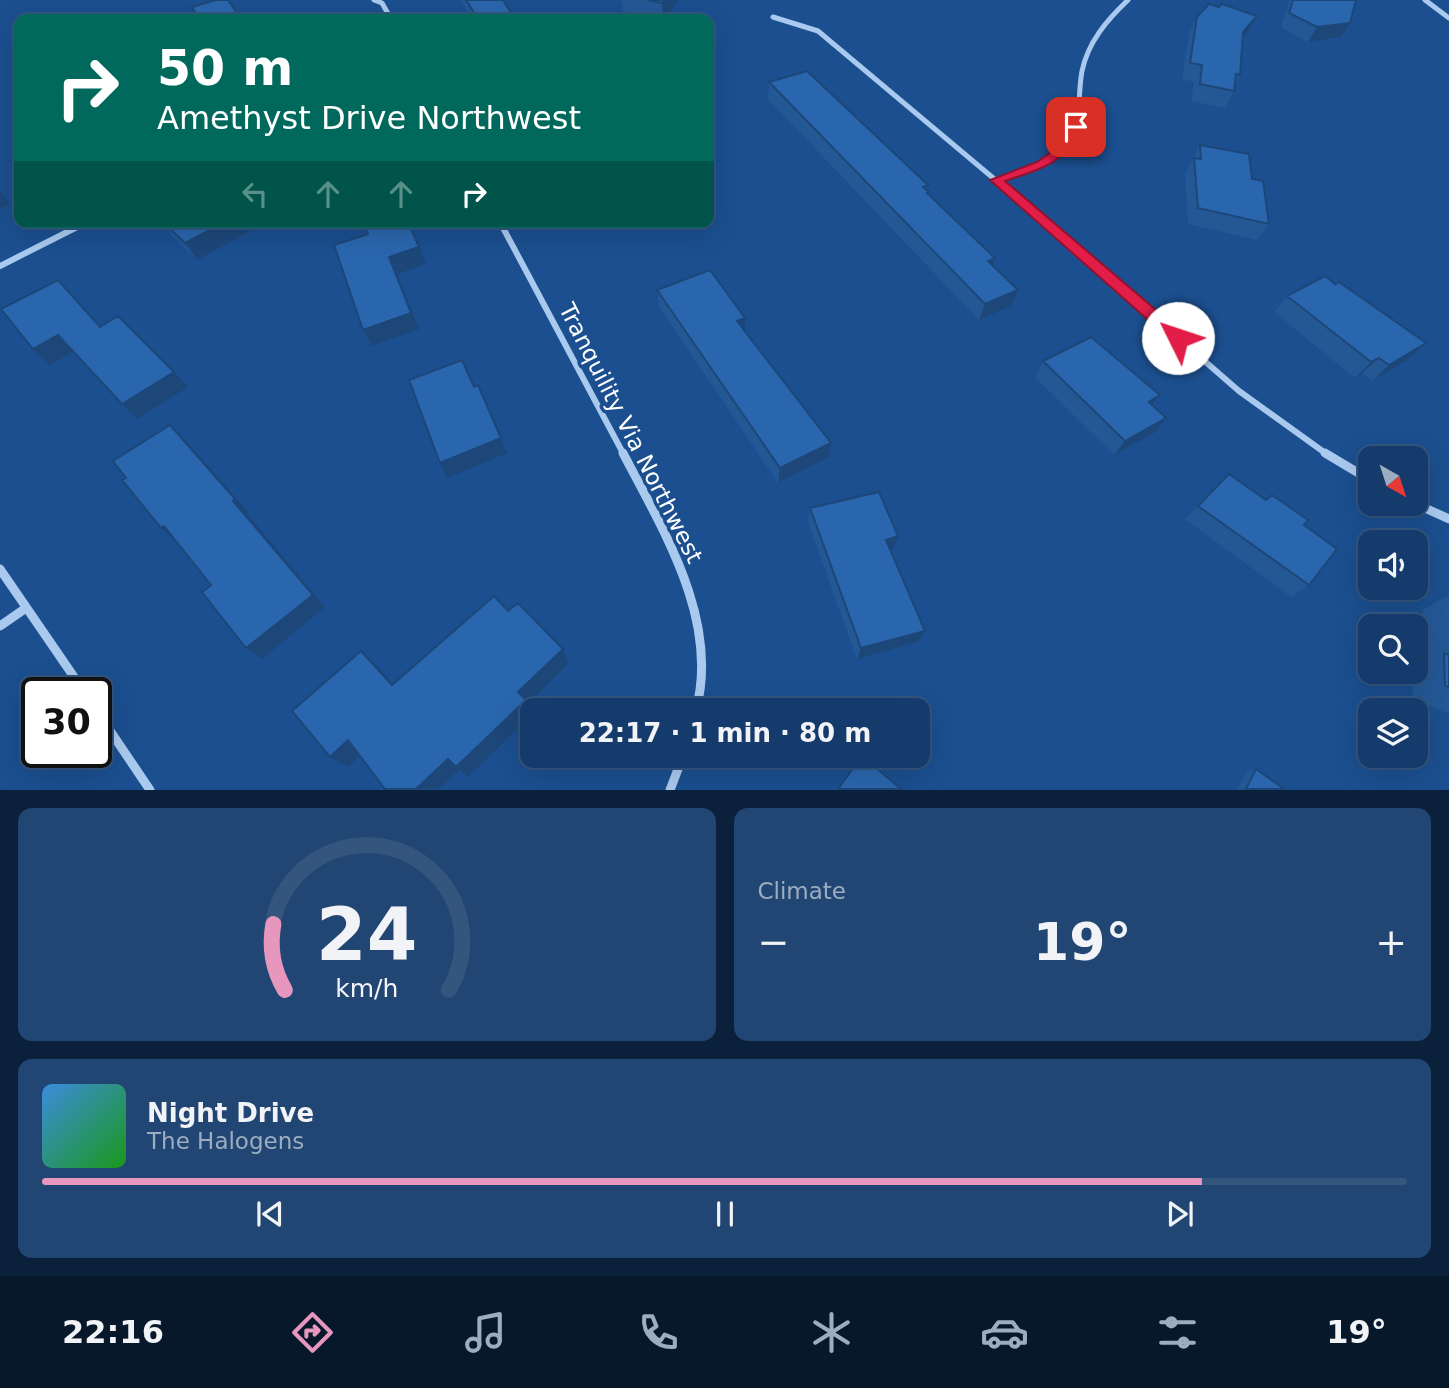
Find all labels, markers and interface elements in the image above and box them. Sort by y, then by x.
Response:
text: 50 m [157,40,293,97]
icon: right [42,42,133,133]
pin [1046,97,1106,157]
text: Amethyst Drive Northwest [157,99,581,137]
icon: arrive [1057,108,1095,146]
icon: left [236,175,274,213]
icon: ahead [309,175,347,213]
icon: ahead [382,175,420,213]
icon: right [455,175,493,213]
street label: Tranquility Via Northwest [553,298,708,567]
position arrow [1141,301,1215,375]
north arrow [1358,446,1428,516]
map controls [1358,446,1428,768]
button: sound [1358,530,1428,600]
button: search [1358,614,1428,684]
speed limit sign: 30 [21,677,112,768]
button: layers [1358,698,1428,768]
text: 22:17 · 1 min · 80 m [579,718,871,748]
text: Climate [758,878,846,904]
text: 24 [316,893,417,978]
text: 19° [1033,912,1131,972]
text: − [758,920,789,964]
text: + [1375,920,1407,964]
text: km/h [335,974,398,1003]
text: Night Drive [147,1098,314,1128]
text: The Halogens [147,1128,304,1154]
icon: previous [251,1195,289,1233]
icon: pause [706,1195,744,1233]
icon: next [1161,1195,1199,1233]
icon: directions [288,1308,337,1357]
icon: music [461,1308,510,1357]
icon: phone [634,1308,683,1357]
icon: climate [807,1308,856,1357]
icon: car [980,1308,1029,1357]
icon: filters [1153,1308,1202,1357]
text: 22:16 [62,1313,164,1351]
text: 19° [1326,1313,1387,1351]

